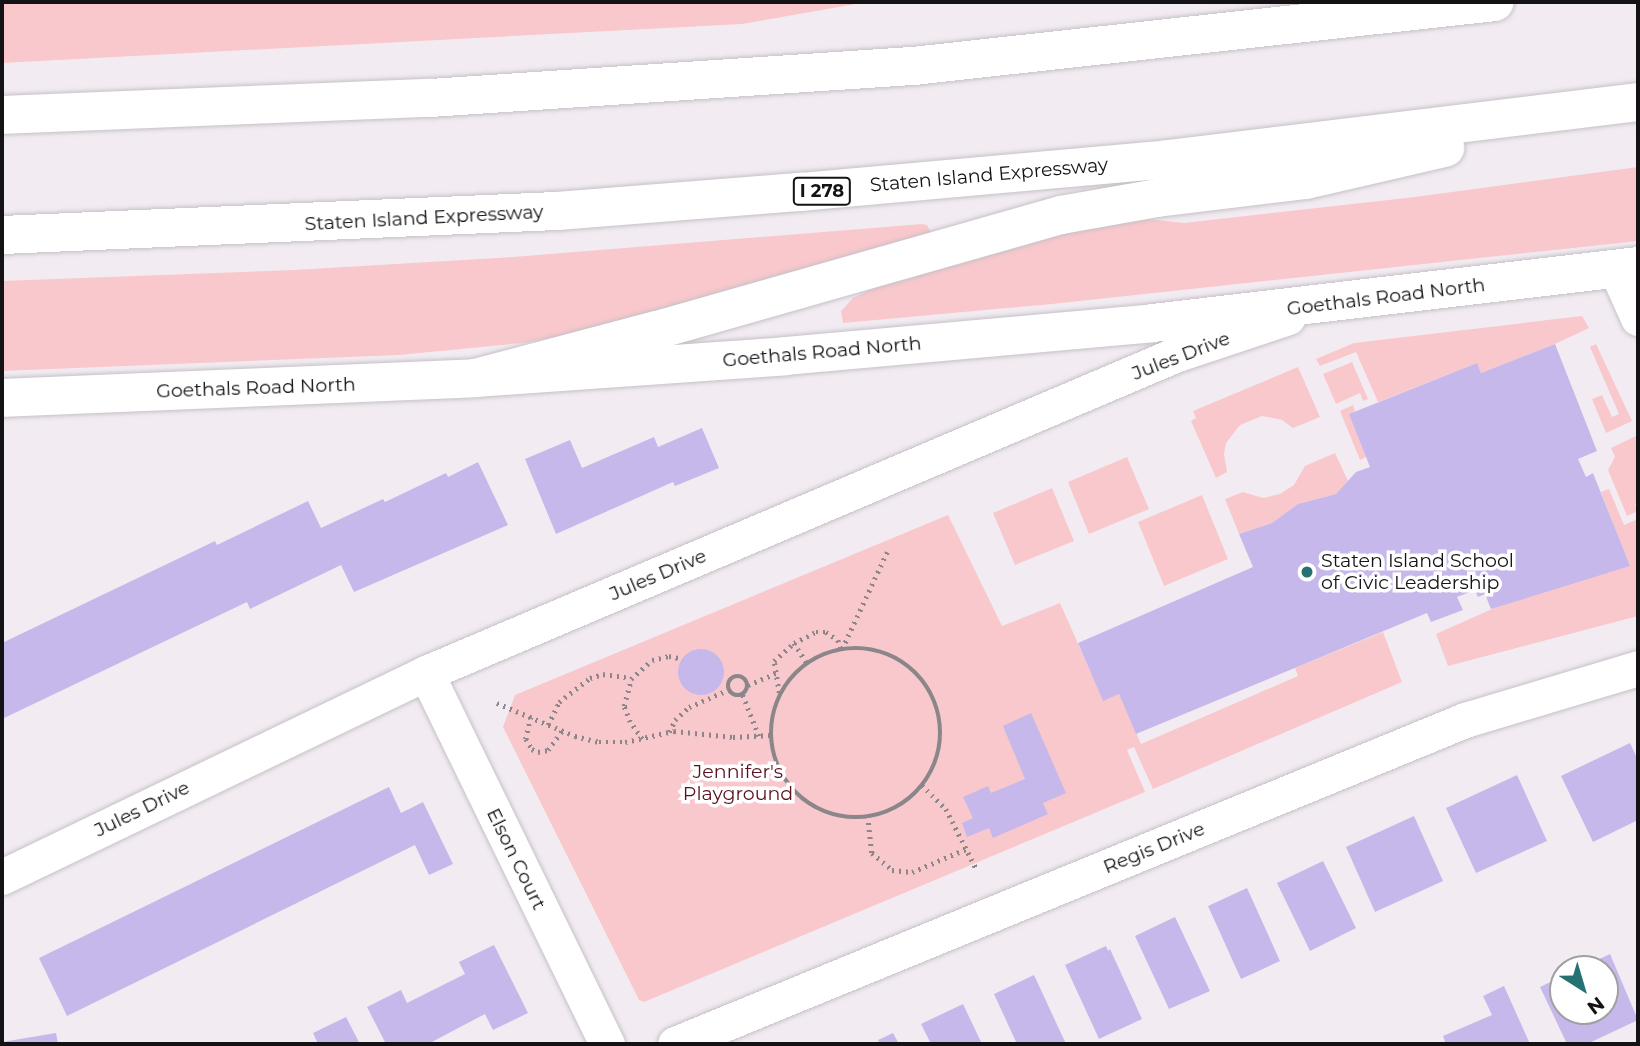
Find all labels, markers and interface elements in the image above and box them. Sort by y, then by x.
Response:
street label: Staten Island Expressway [869,153,1109,197]
road number: I 278 [792,176,852,206]
street label: Staten Island Expressway [304,200,544,236]
street label: Goethals Road North [1286,274,1486,320]
street label: Jules Drive [1129,327,1233,385]
street label: Goethals Road North [722,332,922,372]
street label: Goethals Road North [156,373,356,403]
street label: Jules Drive [606,544,710,606]
place label: Staten Island School of Civic Leadership [1321,550,1514,594]
marker: Staten Island School of Civic Leadership [1299,564,1315,580]
park label: Jennifer's Playground [683,761,793,805]
street label: Jules Drive [91,776,193,842]
street label: Elson Court [482,804,550,914]
street label: Regis Drive [1100,817,1208,879]
north arrow [1549,955,1619,1025]
text: N [1583,992,1609,1019]

